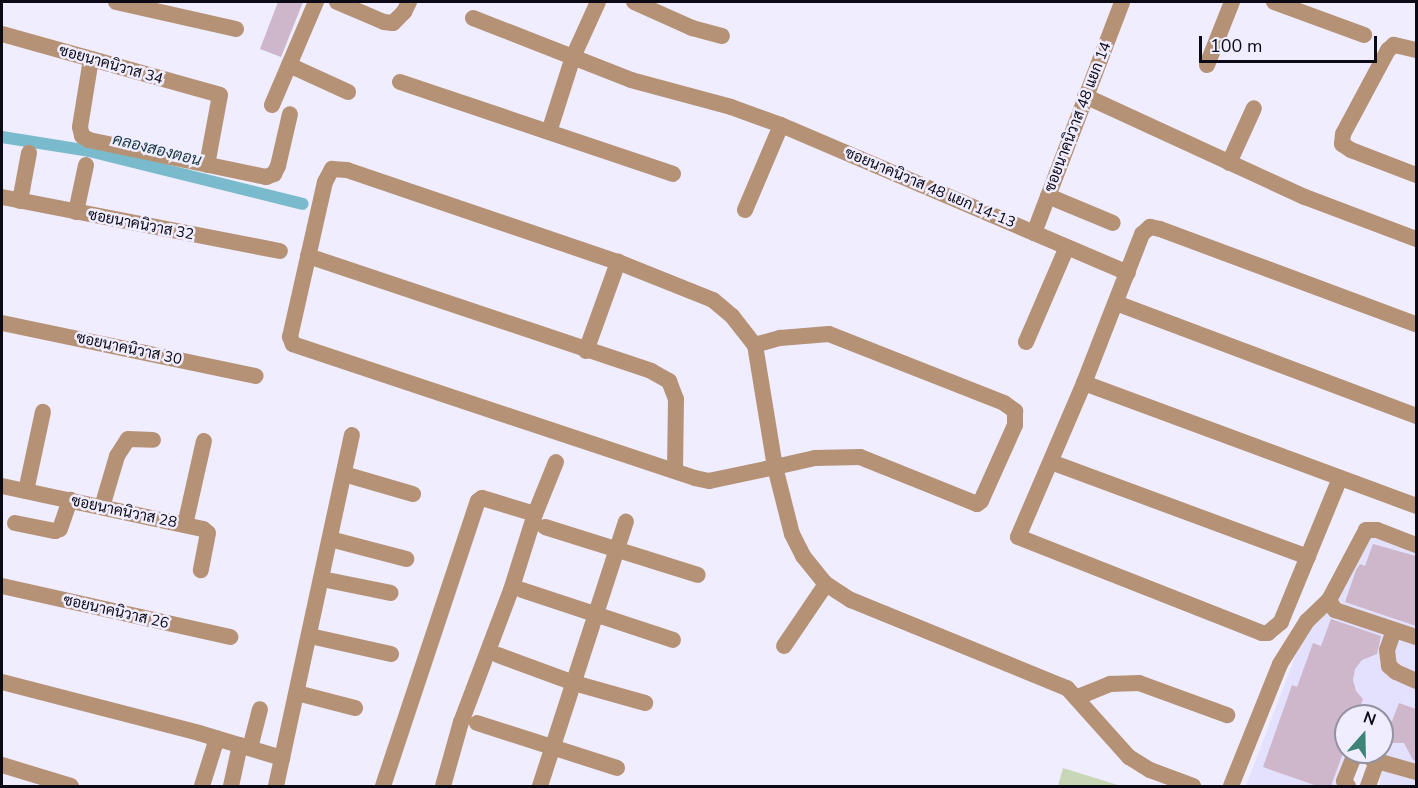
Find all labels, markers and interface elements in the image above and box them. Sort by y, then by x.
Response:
scale bar [1202,24,1380,62]
text: 100 m [1210,34,1262,58]
street label: ซอยนาคนิวาส 48 แยก 14 [1041,39,1115,195]
street label: ซอยนาคนิวาส 34 [57,42,165,88]
water label: คลองสองตอน [111,130,203,170]
street label: ซอยนาคนิวาส 48 แยก 14-13 [842,144,1018,232]
street label: ซอยนาคนิวาส 32 [86,206,196,244]
street label: ซอยนาคนิวาส 30 [75,329,183,369]
street label: ซอยนาคนิวาส 28 [70,492,178,532]
street label: ซอยนาคนิวาส 26 [62,591,170,633]
north arrow [1334,704,1394,764]
text: N [1360,707,1379,731]

